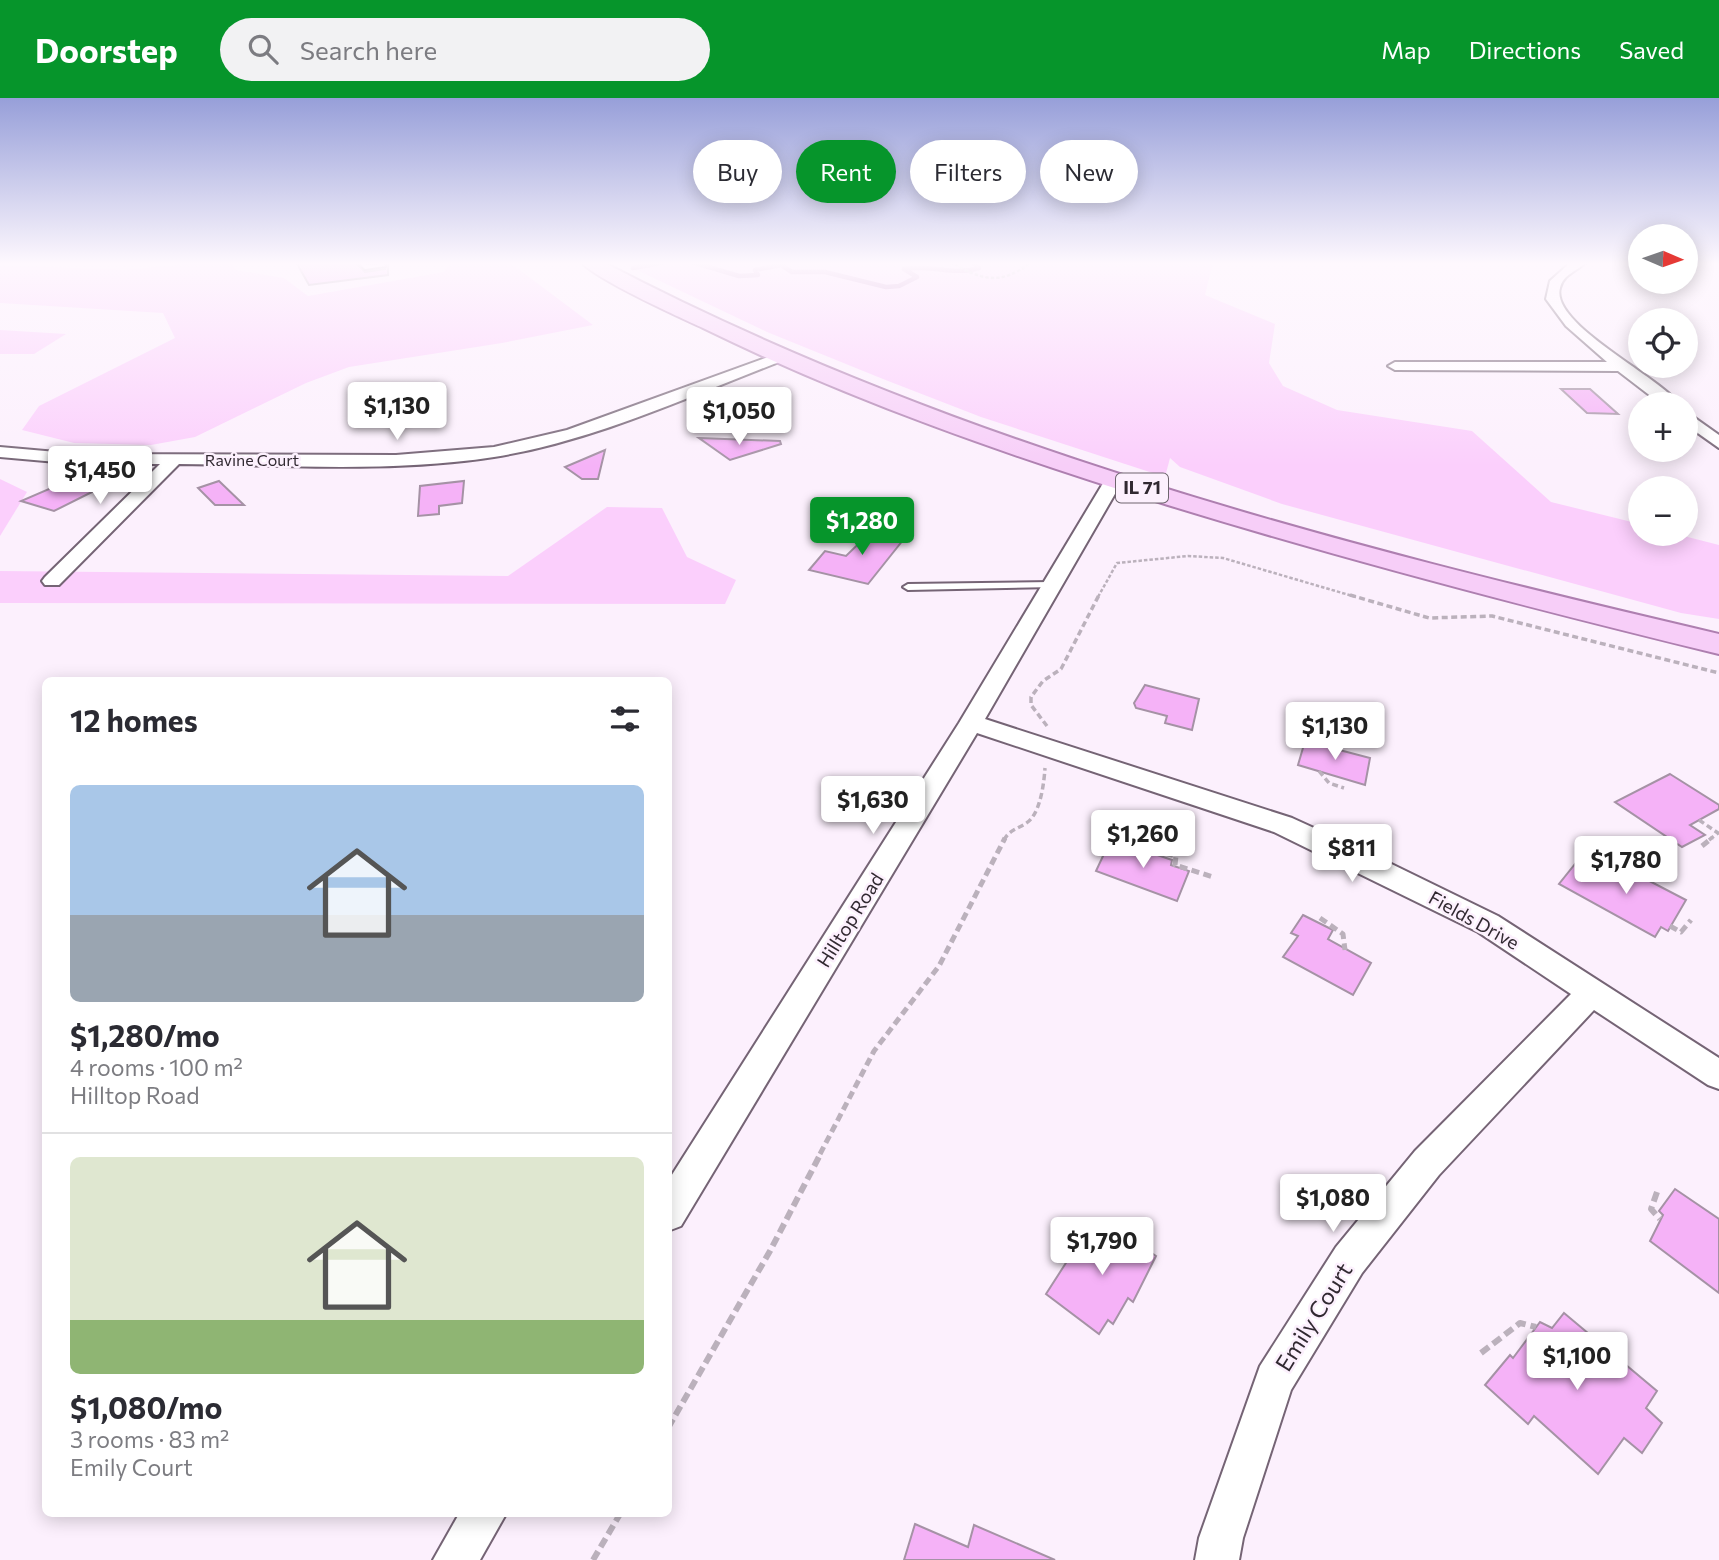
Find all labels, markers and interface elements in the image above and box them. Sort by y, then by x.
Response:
search box [220,18,710,81]
text: Doorstep [35,29,178,70]
icon: search [244,30,282,68]
text: Search here [300,34,437,65]
text: Map [1381,35,1431,64]
text: Directions [1469,35,1581,64]
text: Saved [1619,35,1684,64]
chip: Buy [693,140,782,203]
chip: Rent [796,140,896,203]
chip: Filters [910,140,1026,203]
chip: New [1040,140,1138,203]
north arrow [1628,224,1698,294]
map controls [1628,224,1698,546]
button: locate [1628,308,1698,378]
pin: $1,130 [340,382,454,442]
pin: $1,050 [682,388,796,447]
text: $1,130 [364,391,430,419]
button: + [1628,392,1698,462]
text: $1,050 [702,396,776,424]
pin: $1,450 [43,446,157,506]
street label: Ravine Court [205,450,300,469]
text: $1,450 [64,455,136,483]
road number: IL 71 [1116,474,1168,502]
button: − [1628,476,1698,546]
pin: $1,280 [805,498,919,557]
text: $1,280 [826,506,898,534]
icon: filters [606,700,644,738]
text: 12 homes [70,701,198,738]
pin: $1,130 [1278,702,1392,762]
text: $1,130 [1302,711,1368,739]
pin: $1,630 [816,776,930,836]
text: $1,630 [837,785,909,813]
pin: $1,260 [1086,810,1200,870]
text: $1,260 [1107,819,1179,847]
pin: $811 [1311,824,1393,884]
icon: home [294,830,420,956]
text: $811 [1328,833,1376,861]
pin: $1,780 [1569,836,1683,896]
text: $1,780 [1590,845,1662,873]
street label: Hilltop Road [811,868,888,971]
street label: Fields Drive [1425,885,1523,954]
text: $1,280/mo [70,1016,220,1053]
text: 4 rooms · 100 m² [70,1053,243,1081]
text: Hilltop Road [70,1081,200,1109]
pin: $1,080 [1276,1174,1390,1234]
text: $1,080 [1296,1183,1370,1211]
icon: home [294,1202,420,1328]
pin: $1,790 [1045,1218,1159,1277]
text: $1,790 [1066,1226,1138,1254]
street label: Emily Court [1269,1257,1358,1376]
pin: $1,100 [1520,1332,1634,1392]
text: $1,100 [1543,1341,1611,1369]
text: $1,080/mo [70,1388,222,1425]
text: 3 rooms · 83 m² [70,1425,229,1453]
text: Emily Court [70,1453,193,1481]

